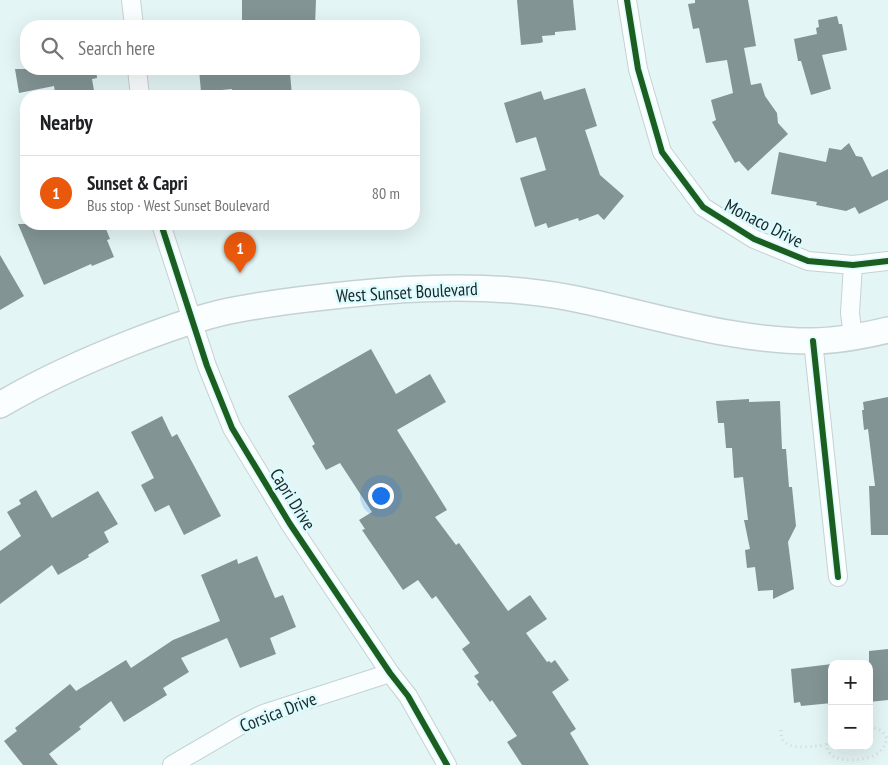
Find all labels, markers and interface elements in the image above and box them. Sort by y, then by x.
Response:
search box [20,20,420,75]
icon: search [38,34,66,62]
text: Search here [78,36,155,60]
text: Nearby [40,109,93,136]
text: Sunset & Capri [87,171,188,195]
text: 1 [52,183,60,203]
text: 80 m [372,183,400,203]
street label: Monaco Drive [721,194,807,252]
text: Bus stop · West Sunset Boulevard [87,195,270,215]
pin: 1 [224,232,256,273]
street label: West Sunset Boulevard [336,277,478,307]
street label: Capri Drive [265,464,321,534]
your location [368,483,394,509]
map controls [828,660,873,750]
button: + [828,660,873,705]
street label: Corsica Drive [236,687,320,737]
button: − [828,705,873,750]

